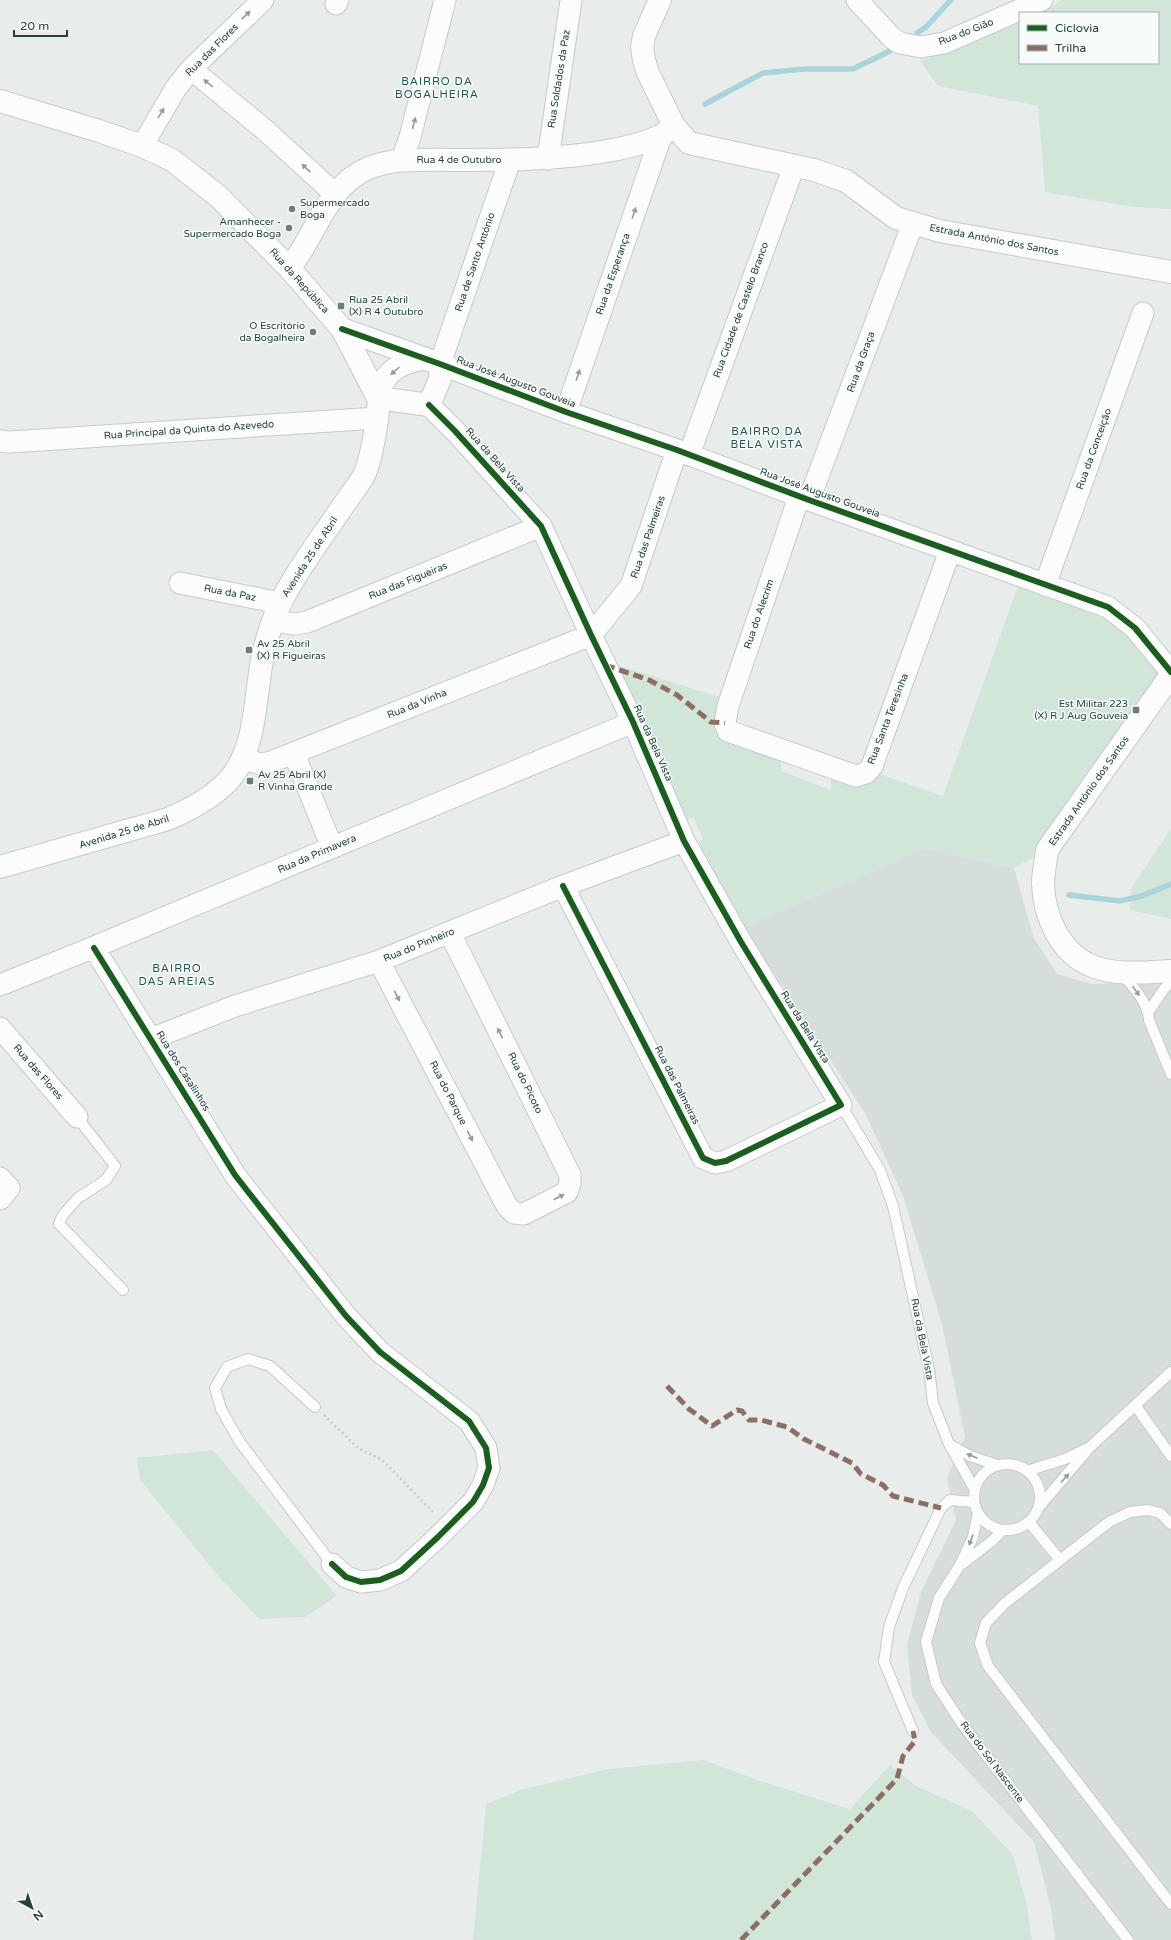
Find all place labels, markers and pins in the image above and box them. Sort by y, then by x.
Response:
place label: Supermercado Boga [300,197,370,221]
marker: Supermercado Boga [287,204,297,214]
place label: Amanhecer - Supermercado Boga [184,216,281,240]
marker: Amanhecer - Supermercado Boga [284,223,294,233]
place label: Rua 25 Abril (X) R 4 Outubro [349,294,423,318]
marker: Rua 25 Abril (X) R 4 Outubro [336,301,346,311]
place label: O Escritório da Bogalheira [239,320,305,344]
marker: O Escritório da Bogalheira [308,327,318,337]
place label: Av 25 Abril (X) R Figueiras [257,638,326,662]
marker: Av 25 Abril (X) R Figueiras [244,645,254,655]
place label: Est Militar 223 (X) R J Aug Gouveia [1034,698,1128,722]
marker: Est Militar 223 (X) R J Aug Gouveia [1131,705,1141,715]
place label: Av 25 Abril (X) R Vinha Grande [258,769,333,793]
marker: Av 25 Abril (X) R Vinha Grande [245,776,255,786]

